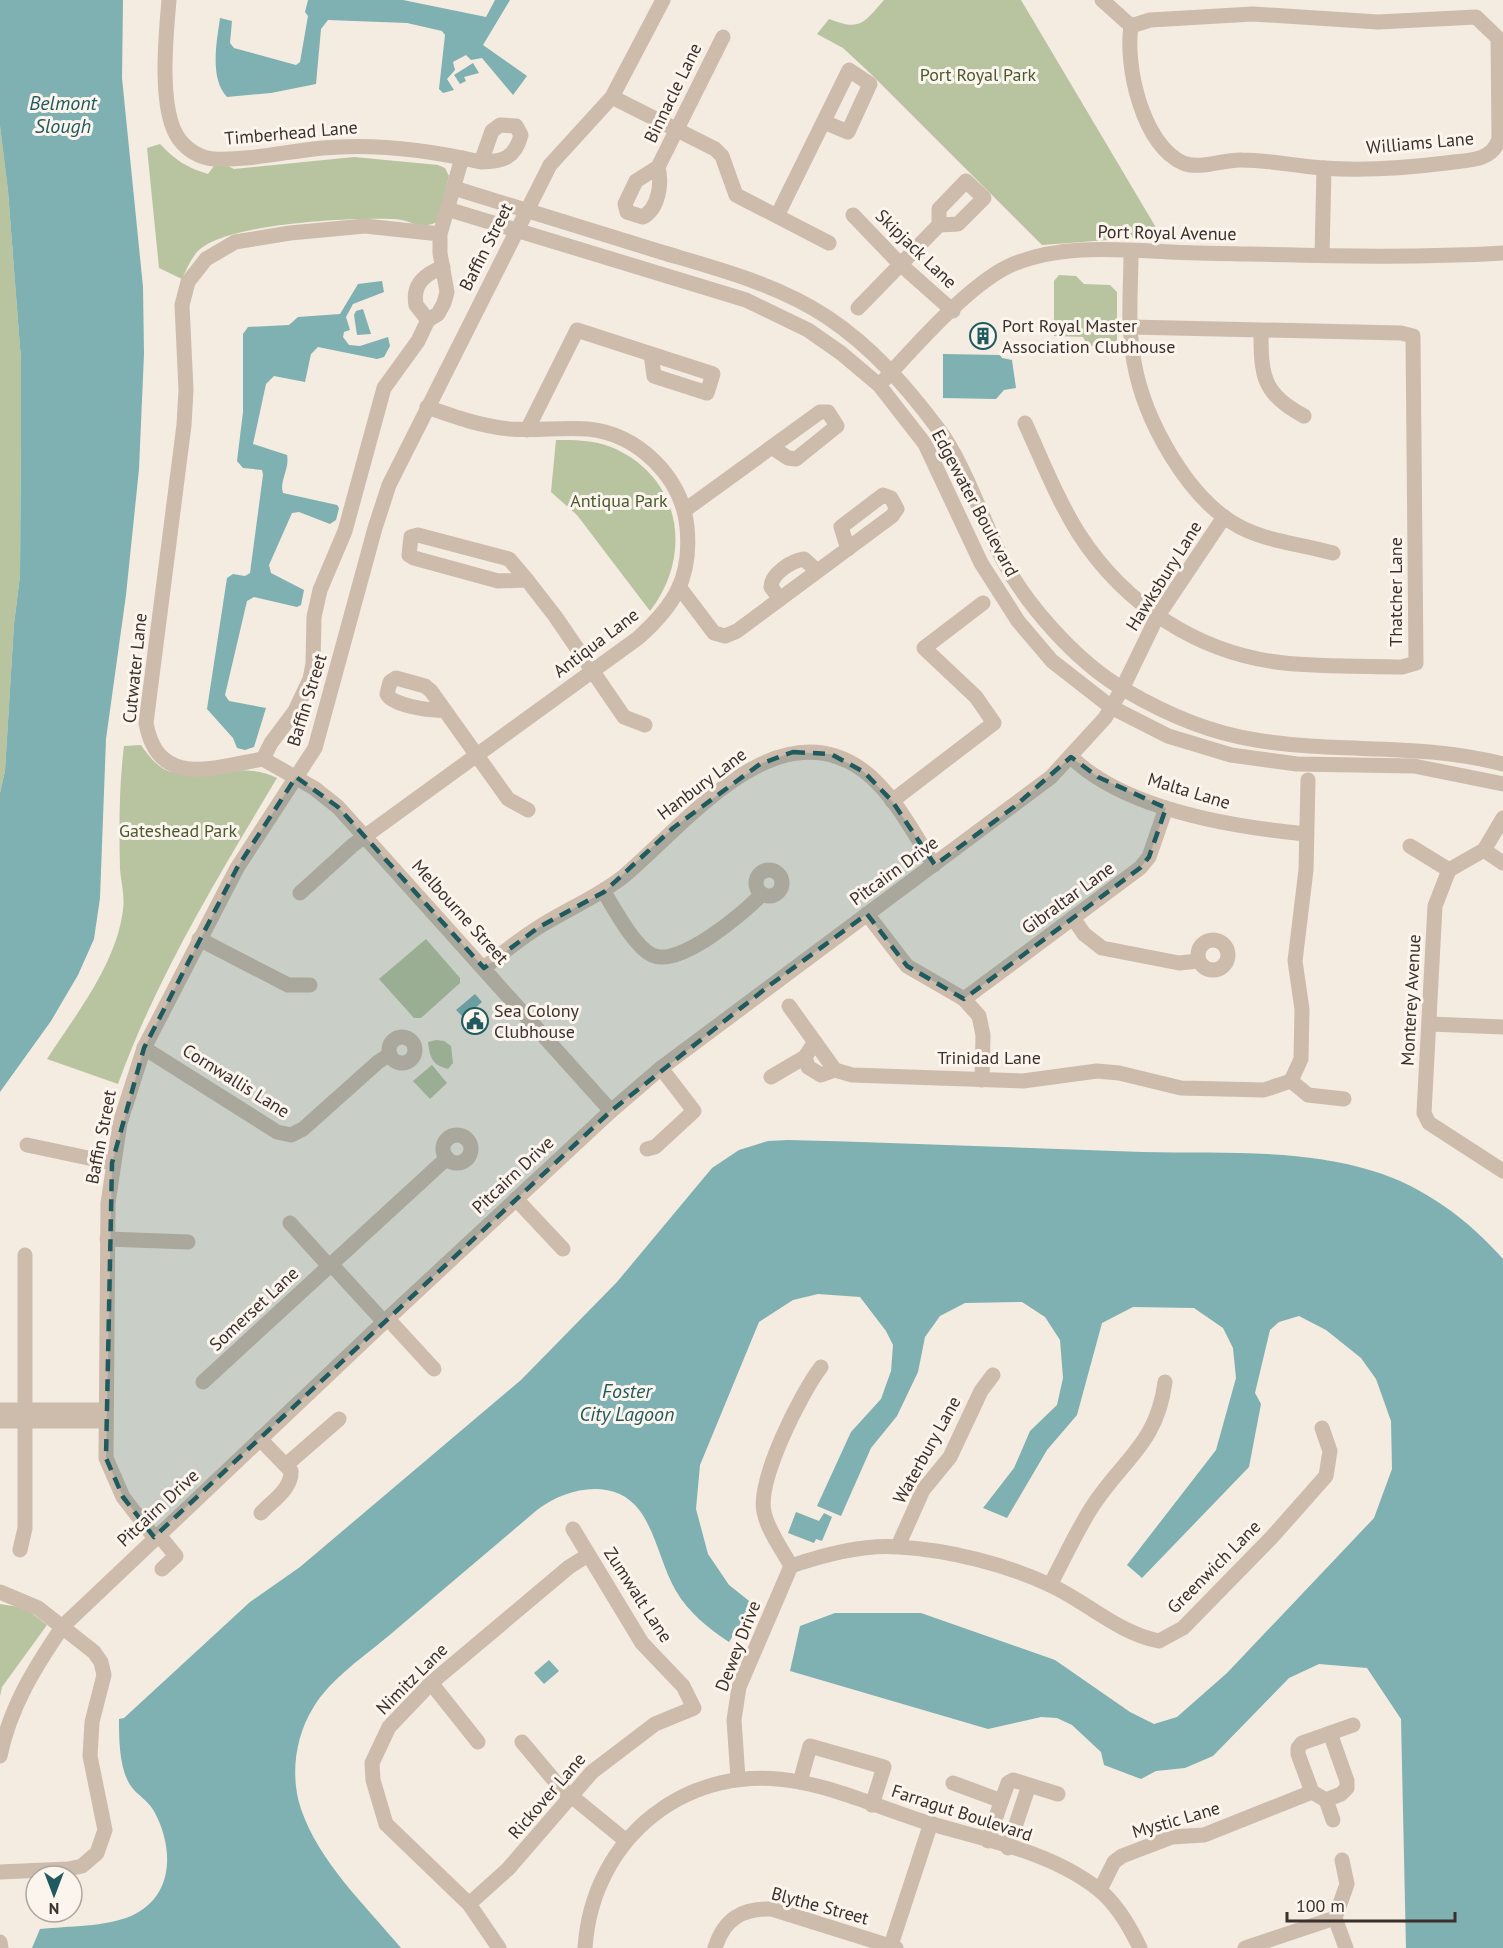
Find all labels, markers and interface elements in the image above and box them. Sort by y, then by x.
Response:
street label: Binnacle Lane [639,39,707,146]
park label: Port Royal Park [920,63,1037,86]
water label: Belmont Slough [29,90,99,139]
street label: Timberhead Lane [223,115,359,150]
street label: Williams Lane [1365,126,1475,159]
street label: Baffin Street [454,199,517,295]
street label: Skipjack Lane [871,204,962,293]
street label: Port Royal Avenue [1097,220,1237,245]
place label: Port Royal Master Association Clubhouse [1002,314,1175,358]
building icon: Port Royal Master Association Clubhouse [968,321,998,351]
street label: Edgewater Boulevard [927,425,1024,580]
park label: Antiqua Park [570,489,668,512]
street label: Hawksbury Lane [1121,516,1207,635]
street label: Thatcher Lane [1384,537,1407,647]
street label: Antiqua Lane [548,603,643,682]
street label: Cutwater Lane [117,612,152,724]
street label: Baffin Street [282,651,331,749]
street label: Hanbury Lane [653,743,751,825]
street label: Malta Lane [1145,767,1233,814]
park label: Gateshead Park [119,819,237,842]
street label: Pitcairn Drive [845,831,942,910]
street label: Melbourne Street [407,854,514,969]
street label: Gibraltar Lane [1017,856,1118,939]
street label: Monterey Avenue [1396,934,1425,1066]
place label: Sea Colony Clubhouse [494,999,579,1043]
public building icon: Sea Colony Clubhouse [460,1006,490,1036]
street label: Cornwallis Lane [178,1038,294,1123]
street label: Trinidad Lane [937,1046,1041,1069]
street label: Baffin Street [80,1088,121,1186]
street label: Pitcairn Drive [467,1131,558,1218]
street label: Somerset Lane [204,1261,303,1356]
water label: Foster City Lagoon [580,1378,674,1427]
street label: Waterbury Lane [888,1392,966,1507]
street label: Pitcairn Drive [112,1464,203,1551]
street label: Greenwich Lane [1162,1515,1265,1618]
street label: Zumwalt Lane [599,1543,678,1647]
street label: Dewey Drive [710,1597,765,1694]
street label: Nimitz Lane [371,1638,452,1719]
street label: Rickover Lane [503,1748,590,1844]
street label: Farragut Boulevard [889,1779,1036,1846]
street label: Mystic Lane [1129,1796,1223,1843]
north arrow [24,1864,84,1924]
street label: Blythe Street [769,1881,871,1930]
scale bar [1287,1885,1455,1923]
text: 100 m [1296,1894,1345,1917]
text: N [49,1899,59,1919]

